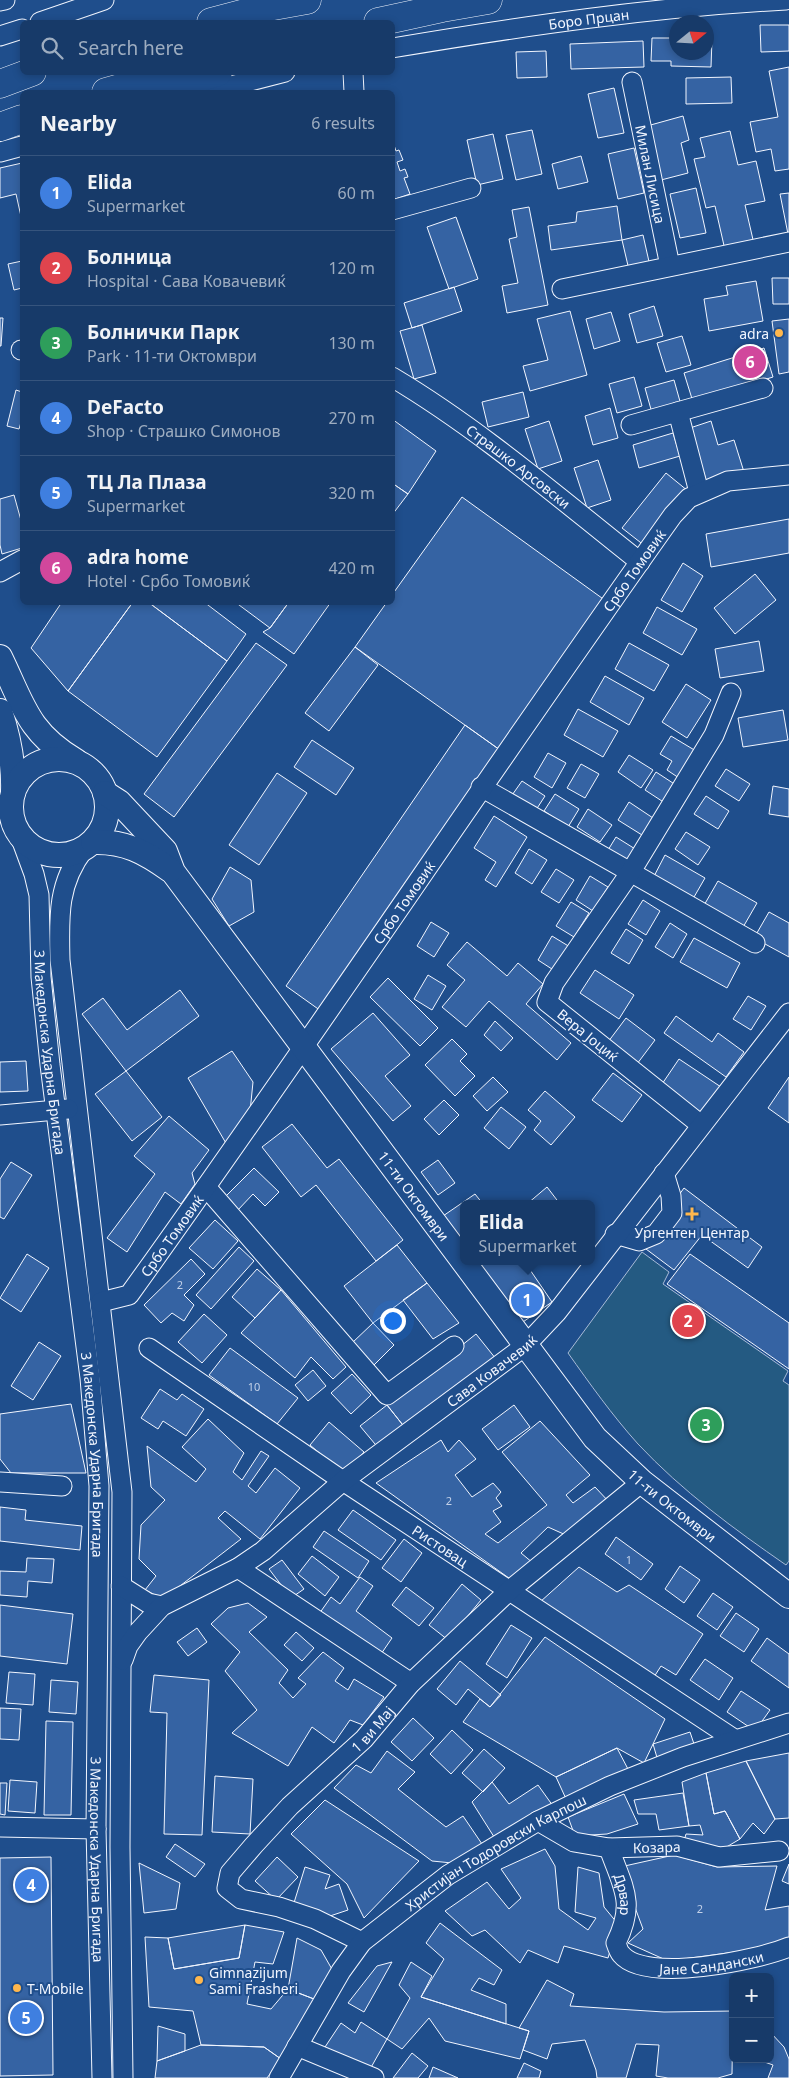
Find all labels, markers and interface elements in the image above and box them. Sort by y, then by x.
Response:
street label: Боро Прцан [547,4,630,33]
north arrow [669,15,714,60]
search box [20,20,395,75]
icon: search [38,34,66,62]
text: Search here [78,35,184,61]
text: Nearby [40,109,116,137]
text: 6 results [311,112,375,134]
street label: Милан Лисица [632,123,670,225]
text: Elida [87,169,132,195]
text: 1 [51,182,61,204]
text: 60 m [338,182,375,204]
text: Supermarket [87,195,185,217]
text: Болница [87,244,172,270]
text: 2 [51,257,61,279]
text: 120 m [328,257,375,279]
text: Hospital · Сава Ковачевиќ [87,270,286,292]
text: Болнички Парк [87,319,239,345]
place label: adra [739,324,769,343]
marker: adra [773,327,785,339]
text: 3 [51,332,61,354]
text: 130 m [328,332,375,354]
pin: 6 [734,343,766,381]
text: Park · 11-ти Октомври [87,345,257,367]
text: DeFacto [87,394,164,420]
text: 4 [51,407,61,429]
text: 270 m [328,407,375,429]
text: Shop · Страшко Симонов [87,420,281,442]
street label: Страшко Арсовски [463,420,575,512]
text: ТЦ Ла Плаза [87,469,207,495]
text: 5 [51,482,61,504]
text: 320 m [328,482,375,504]
text: Supermarket [87,495,185,517]
street label: Србо Томовиќ [598,525,670,615]
text: adra home [87,544,189,570]
text: 6 [51,557,61,579]
text: 420 m [328,557,375,579]
text: Hotel · Србо Томовиќ [87,570,250,592]
street label: Србо Томовиќ [368,857,439,947]
street label: 3 Македонска Ударна Бригада [31,950,71,1156]
street label: Вера Јоциќ [553,1004,623,1066]
street label: 11-ти Октомври [374,1147,454,1245]
street label: Србо Томовиќ [136,1190,208,1280]
popup [460,1200,595,1265]
marker: Ургентен Центар [685,1207,699,1221]
text: Elida [478,1209,524,1235]
place label: Ургентен Центар [634,1223,750,1242]
text: Supermarket [478,1235,577,1257]
house number: 2 [177,1277,183,1292]
pin: 1 [511,1281,543,1319]
pin: 2 [672,1302,704,1340]
your location [380,1308,406,1334]
street label: Сава Ковачевиќ [442,1330,541,1411]
street label: 3 Македонска Ударна Бригада [77,1351,109,1558]
house number: 10 [248,1379,260,1394]
pin: 3 [690,1406,722,1444]
street label: 11-ти Октомври [624,1464,721,1546]
house number: 2 [446,1493,452,1508]
street label: Ристовац [409,1520,472,1571]
house number: 1 [626,1552,632,1567]
street label: 1 ви Мај [347,1701,398,1756]
street label: 3 Македонска Ударна Бригада [86,1756,109,1963]
street label: Христијан Тодоровски Карпош [401,1790,589,1915]
street label: Козара [633,1836,681,1857]
pin: 4 [15,1866,47,1904]
street label: Дрвар [610,1871,636,1916]
house number: 2 [697,1901,703,1916]
street label: Јане Сандански [657,1946,766,1978]
place label: Gimnazijum Sami Frasheri [209,1963,298,1998]
map controls [729,1973,774,2063]
button: + [729,1973,774,2018]
marker: Gimnazijum Sami Frasheri [193,1974,205,1986]
place label: T-Mobile [27,1979,84,1998]
marker: T-Mobile [11,1982,23,1994]
pin: 5 [10,1999,42,2037]
button: − [729,2018,774,2063]

